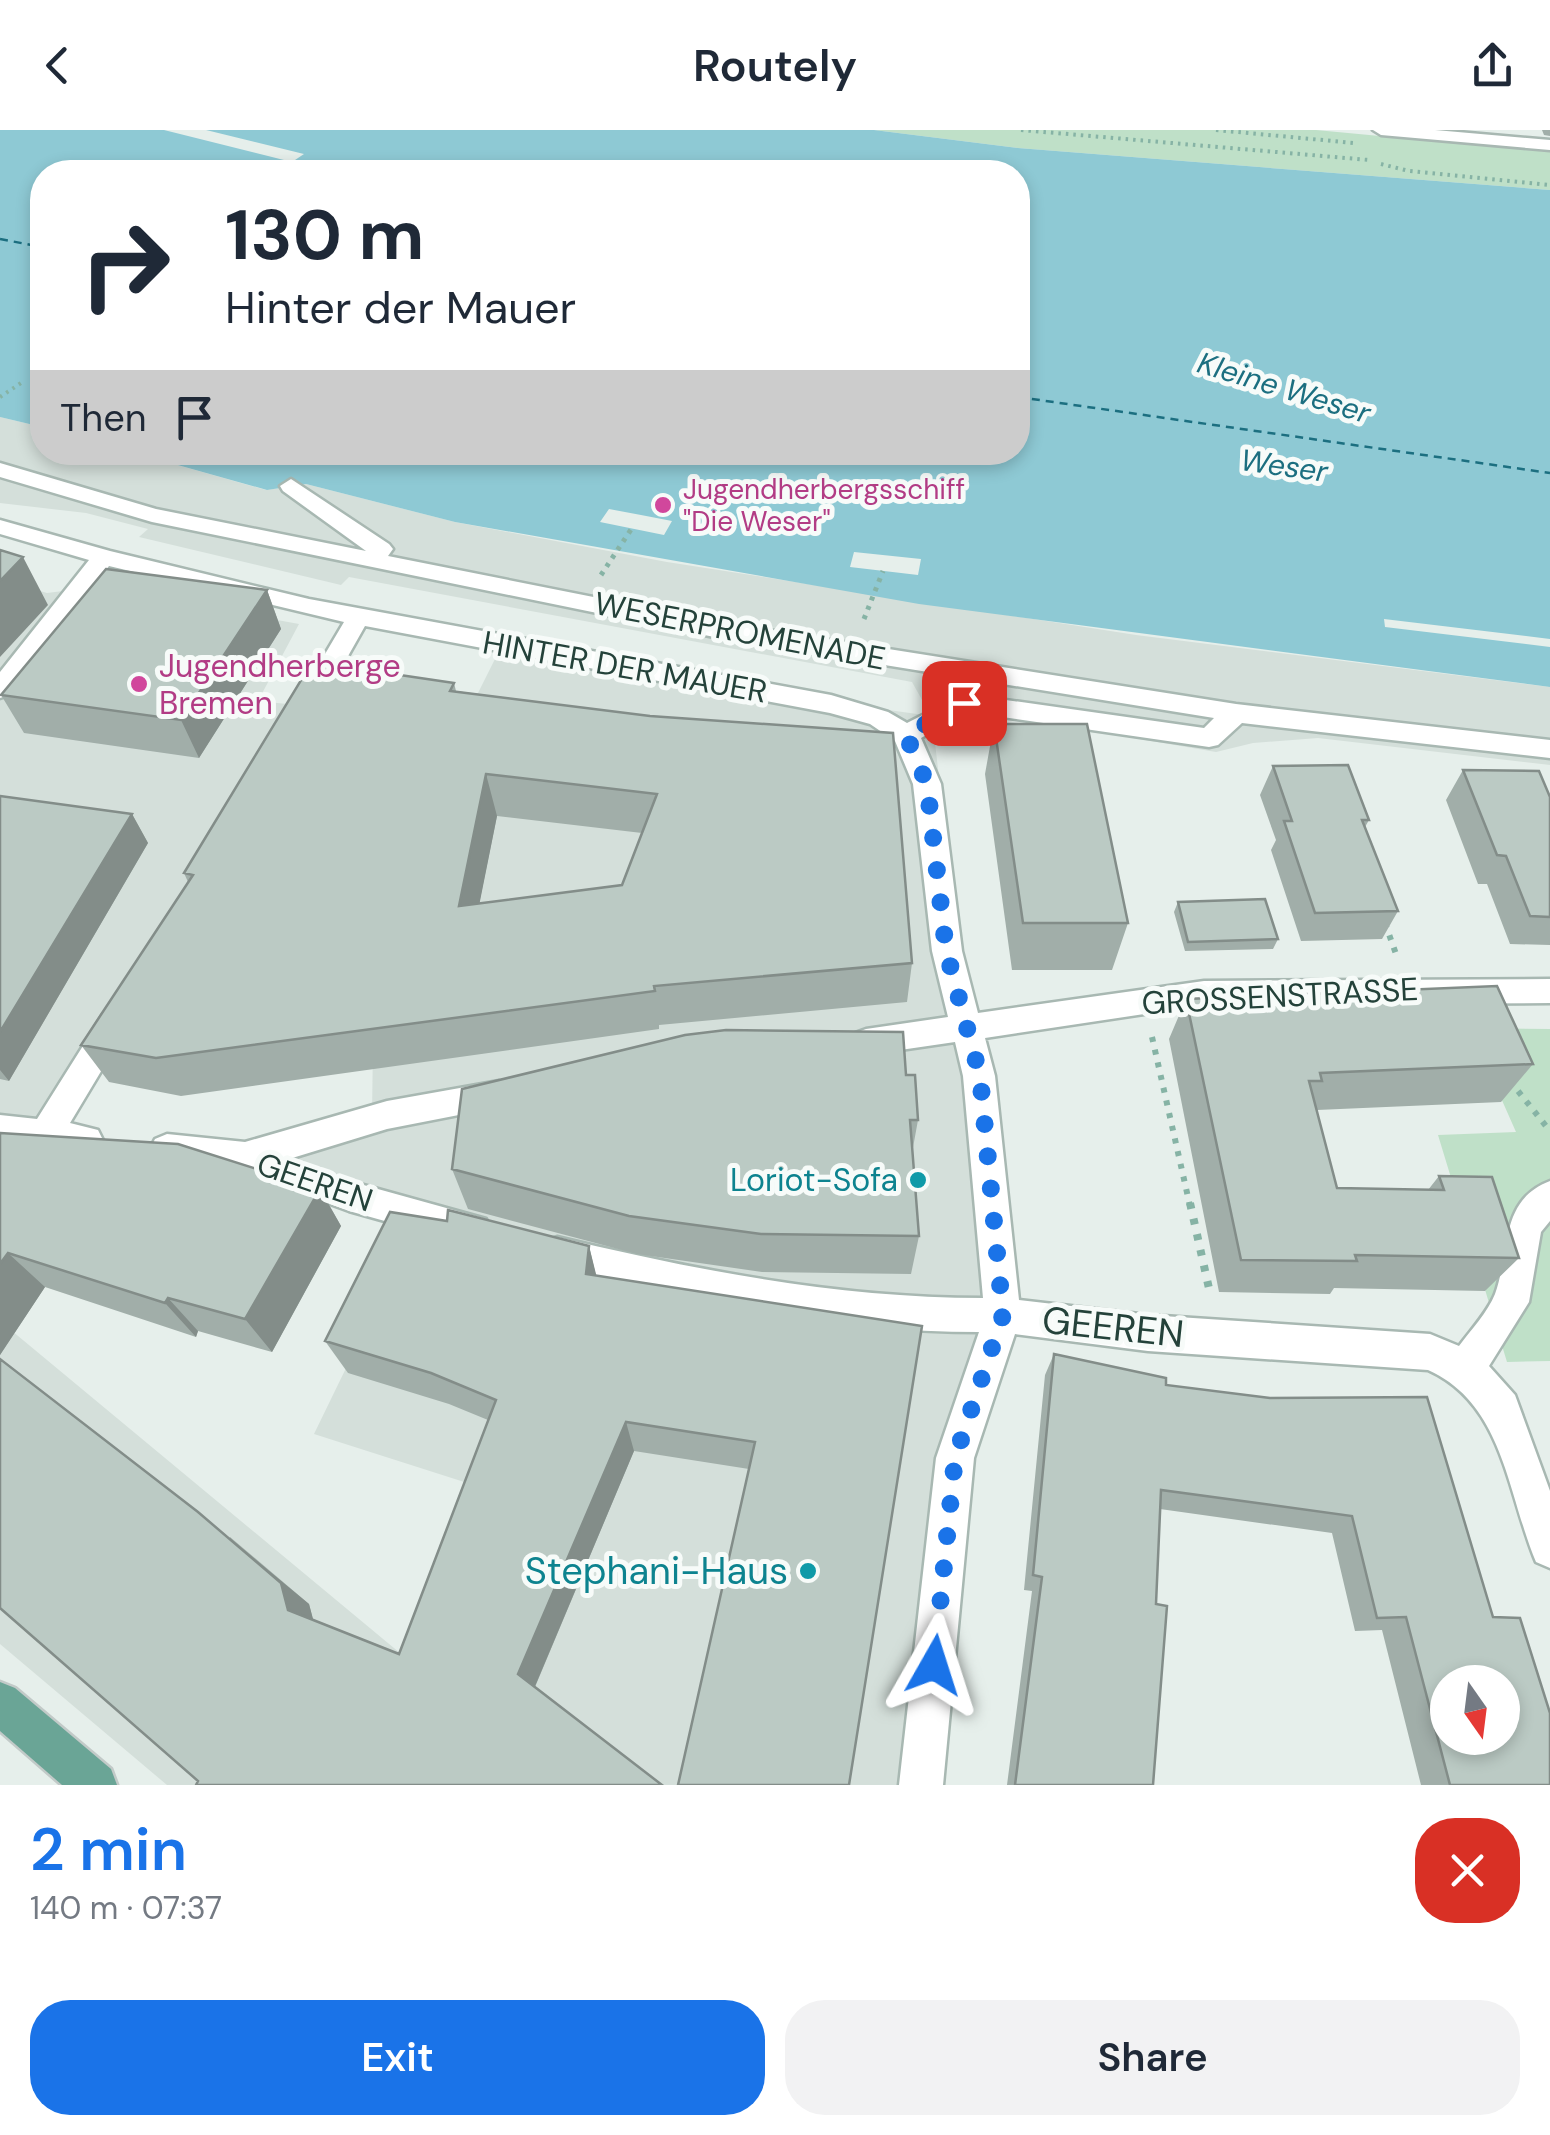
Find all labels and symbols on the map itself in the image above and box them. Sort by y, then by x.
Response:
water label: Kleine Weser [1193,343,1376,433]
water label: Weser [1238,440,1331,491]
place label: Jugendherbergsschiff "Die Weser" [683,471,965,540]
marker: Jugendherbergsschiff "Die Weser" [652,494,674,516]
street label: WESERPROMENADE [591,582,889,680]
street label: HINTER DER MAUER [480,621,770,713]
place label: Jugendherberge Bremen [159,645,401,724]
pin [922,661,1007,746]
marker: Jugendherberge Bremen [128,673,150,695]
street label: GROSSENSTRASSE [1141,968,1419,1024]
street label: GEEREN [252,1143,378,1221]
place label: Loriot-Sofa [730,1159,898,1201]
marker: Loriot-Sofa [907,1169,929,1191]
street label: GEEREN [1040,1295,1186,1359]
place label: Stephani-Haus [525,1546,788,1596]
marker: Stephani-Haus [797,1560,819,1582]
position arrow [882,1613,986,1717]
north arrow [1430,1665,1520,1755]

